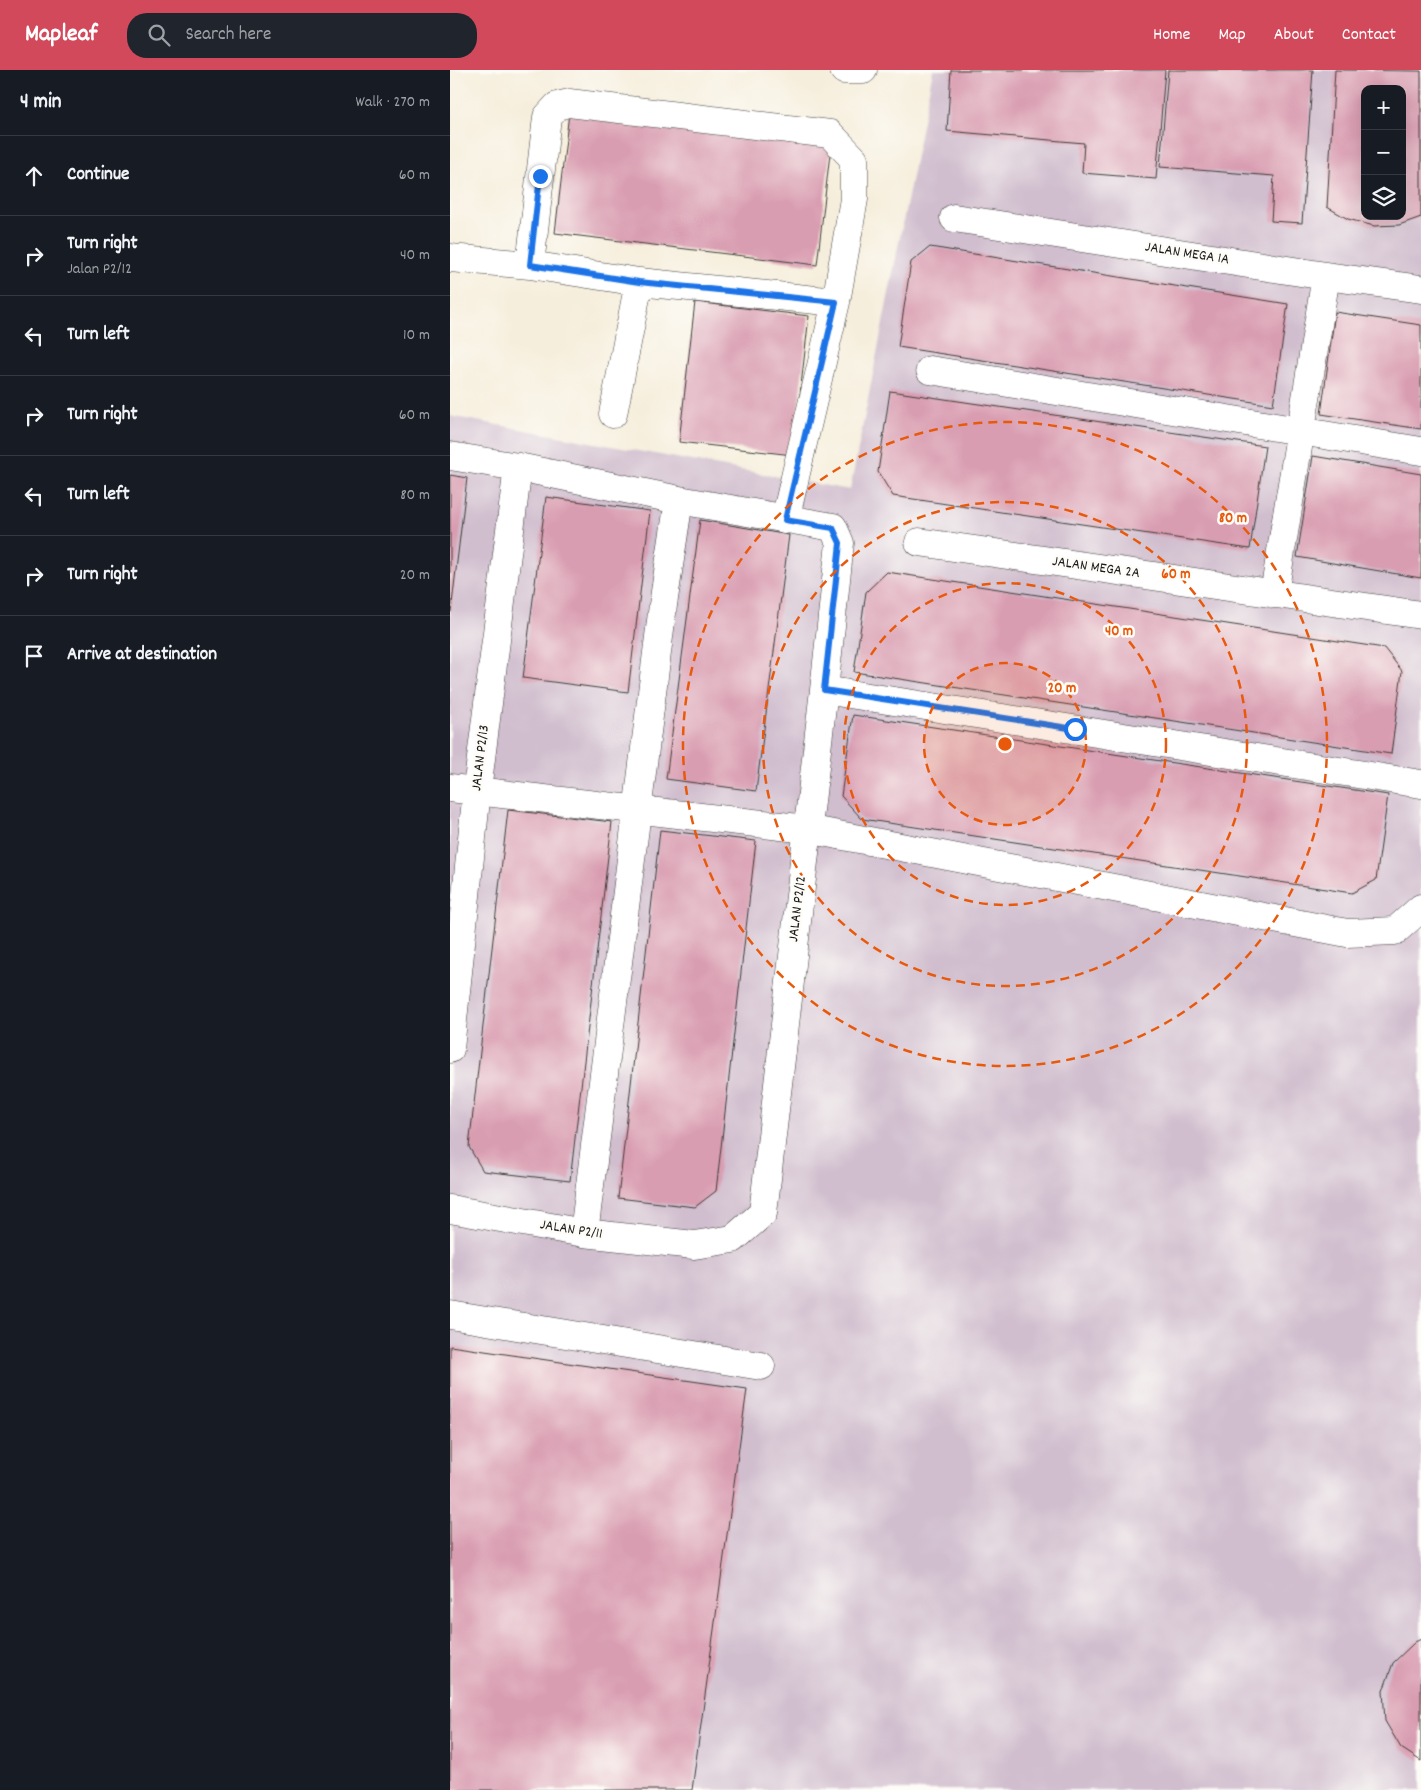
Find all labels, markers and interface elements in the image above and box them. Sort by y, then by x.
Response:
search box [127,13,477,58]
text: Mapleaf [25,18,97,52]
icon: search [145,21,173,49]
text: Search here [185,22,271,49]
text: Home [1153,23,1190,48]
text: Map [1218,23,1246,48]
text: About [1274,23,1314,48]
text: Contact [1342,23,1396,48]
map controls [1361,85,1406,220]
button: + [1361,85,1406,130]
text: 4 min [20,88,62,118]
text: Walk · 270 m [355,91,430,114]
button: − [1361,130,1406,175]
icon: ahead [20,162,48,190]
text: Continue [67,162,129,189]
text: 60 m [399,164,430,187]
route end [529,165,552,188]
button: layers [1361,175,1406,220]
text: Turn right [67,231,138,258]
street label: JALAN MEGA 1A [1143,236,1231,272]
icon: right [20,242,48,270]
text: 40 m [400,244,430,267]
text: Jalan P2/12 [67,258,132,281]
icon: left [20,322,48,350]
text: Turn left [67,322,130,349]
text: 10 m [403,324,430,347]
icon: right [20,402,48,430]
text: Turn right [67,402,138,429]
text: 60 m [399,404,430,427]
icon: left [20,482,48,510]
text: Turn left [67,482,130,509]
text: 80 m [400,484,430,507]
text: 80 m [1219,508,1247,530]
street label: JALAN MEGA 2A [1051,551,1141,585]
icon: right [20,562,48,590]
text: Turn right [67,562,138,589]
text: 20 m [400,564,430,587]
text: 60 m [1161,564,1191,586]
text: 40 m [1105,621,1133,643]
icon: arrive [20,642,48,670]
text: Arrive at destination [67,642,217,669]
text: 20 m [1048,678,1076,700]
route start [1064,718,1087,741]
street label: JALAN P2/13 [466,724,496,792]
centre of rings [996,735,1014,753]
street label: JALAN P2/12 [783,875,813,943]
street label: JALAN P2/11 [538,1214,604,1246]

